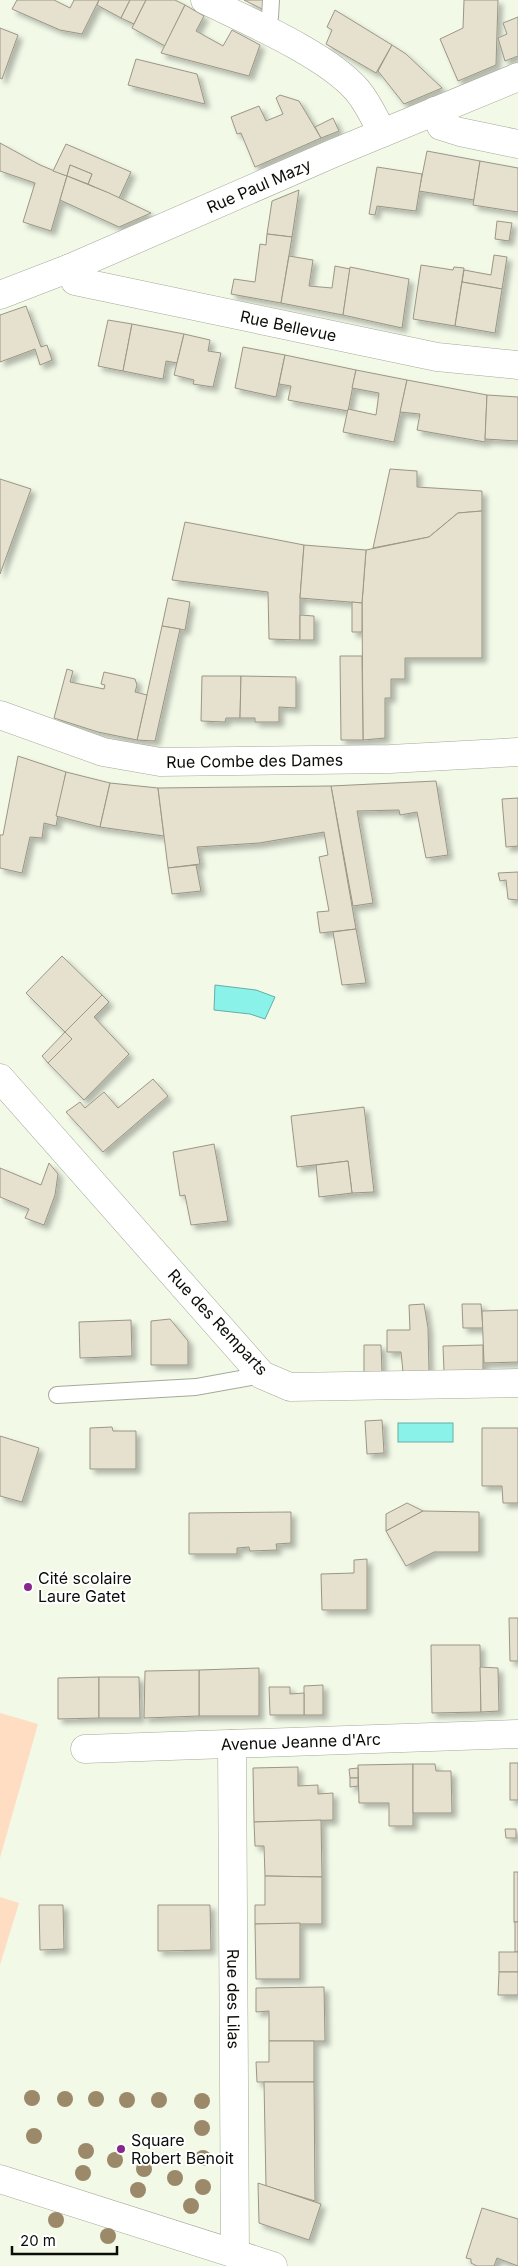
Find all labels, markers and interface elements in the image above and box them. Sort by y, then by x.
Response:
street label: Rue Paul Mazy [204,154,314,217]
street label: Rue Bellevue [238,306,338,346]
street label: Rue Combe des Dames [166,750,343,772]
street label: Rue des Remparts [164,1265,272,1379]
place label: Cité scolaire Laure Gatet [38,1568,131,1606]
marker: Cité scolaire Laure Gatet [22,1581,34,1593]
street label: Avenue Jeanne d'Arc [220,1729,381,1754]
street label: Rue des Lilas [223,1949,244,2049]
place label: Square Robert Benoit [131,2130,234,2168]
marker: Square Robert Benoit [115,2143,127,2155]
scale bar [12,2224,118,2256]
text: 20 m [20,2231,56,2250]

